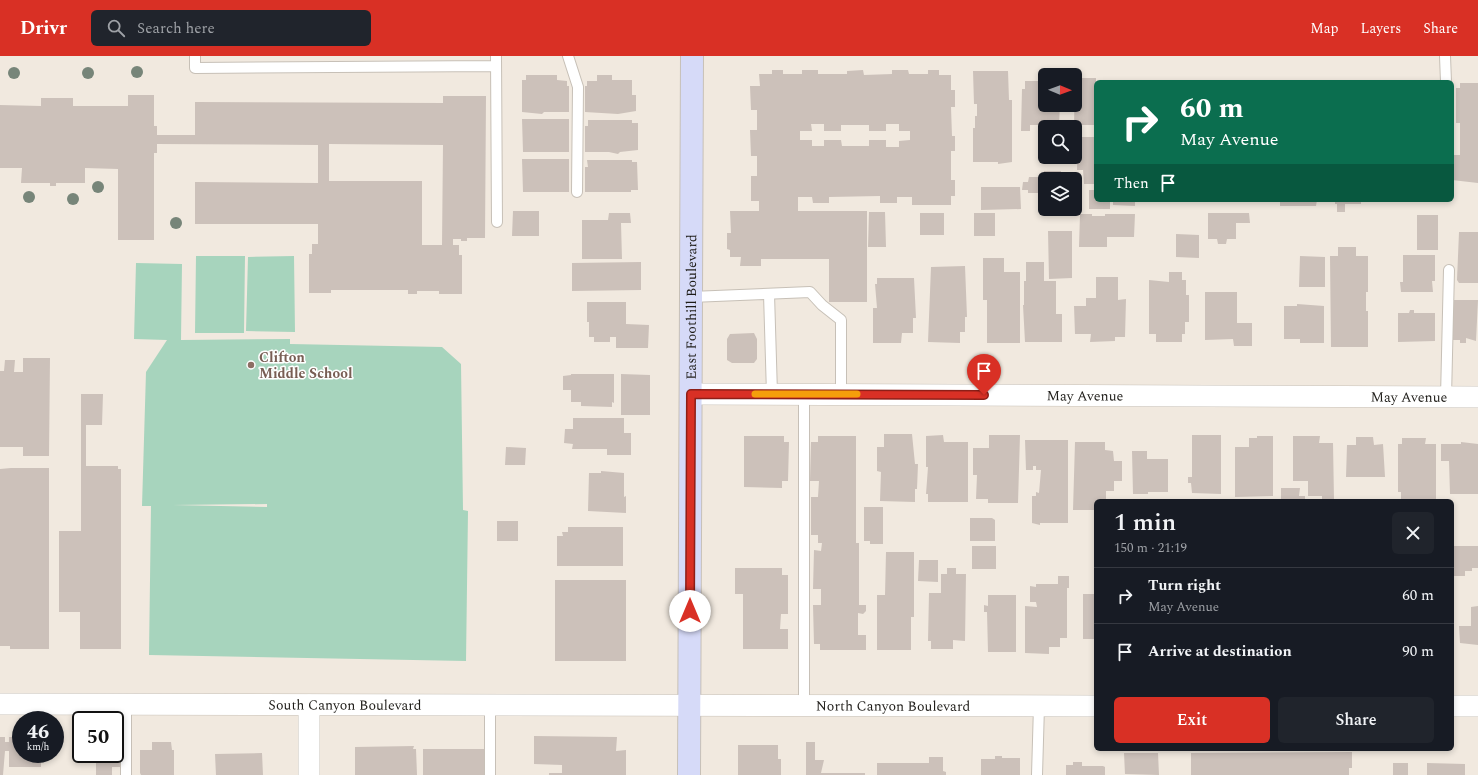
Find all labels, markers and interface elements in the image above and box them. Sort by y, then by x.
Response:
search box [91,10,371,46]
text: Drivr [20,14,67,43]
icon: search [105,17,127,39]
text: Search here [137,17,215,40]
text: Map [1310,18,1339,39]
text: Layers [1361,18,1401,39]
text: Share [1423,18,1458,39]
north arrow [1038,68,1082,112]
map controls [1038,68,1082,216]
text: 60 m [1180,87,1244,130]
icon: right [1114,96,1166,148]
button: search [1038,120,1082,164]
text: May Avenue [1180,126,1279,153]
button: layers [1038,172,1082,216]
text: Then [1114,172,1149,195]
icon: arrive [1157,172,1179,194]
street label: East Foothill Boulevard [680,234,702,380]
place label: Clifton Middle School [259,347,353,384]
pin [967,354,1001,395]
marker: Clifton Middle School [246,360,256,370]
icon: arrive [973,360,995,382]
street label: May Avenue [1047,385,1124,406]
street label: May Avenue [1371,386,1448,407]
text: 1 min [1114,505,1176,541]
button: close [1392,512,1434,554]
text: 150 m · 21:19 [1114,538,1187,558]
text: Turn right [1148,574,1221,597]
text: 60 m [1402,584,1434,607]
icon: right [1114,585,1136,607]
position arrow [669,590,711,632]
text: May Avenue [1148,597,1219,617]
text: Arrive at destination [1148,640,1292,663]
text: 90 m [1402,640,1434,663]
icon: arrive [1114,641,1136,663]
street label: South Canyon Boulevard [268,694,422,715]
street label: North Canyon Boulevard [816,695,970,716]
button: Exit [1114,697,1270,743]
button: Share [1278,697,1434,743]
speed limit sign: 50 [72,711,124,763]
text: 46 [27,717,49,747]
text: km/h [27,739,49,755]

